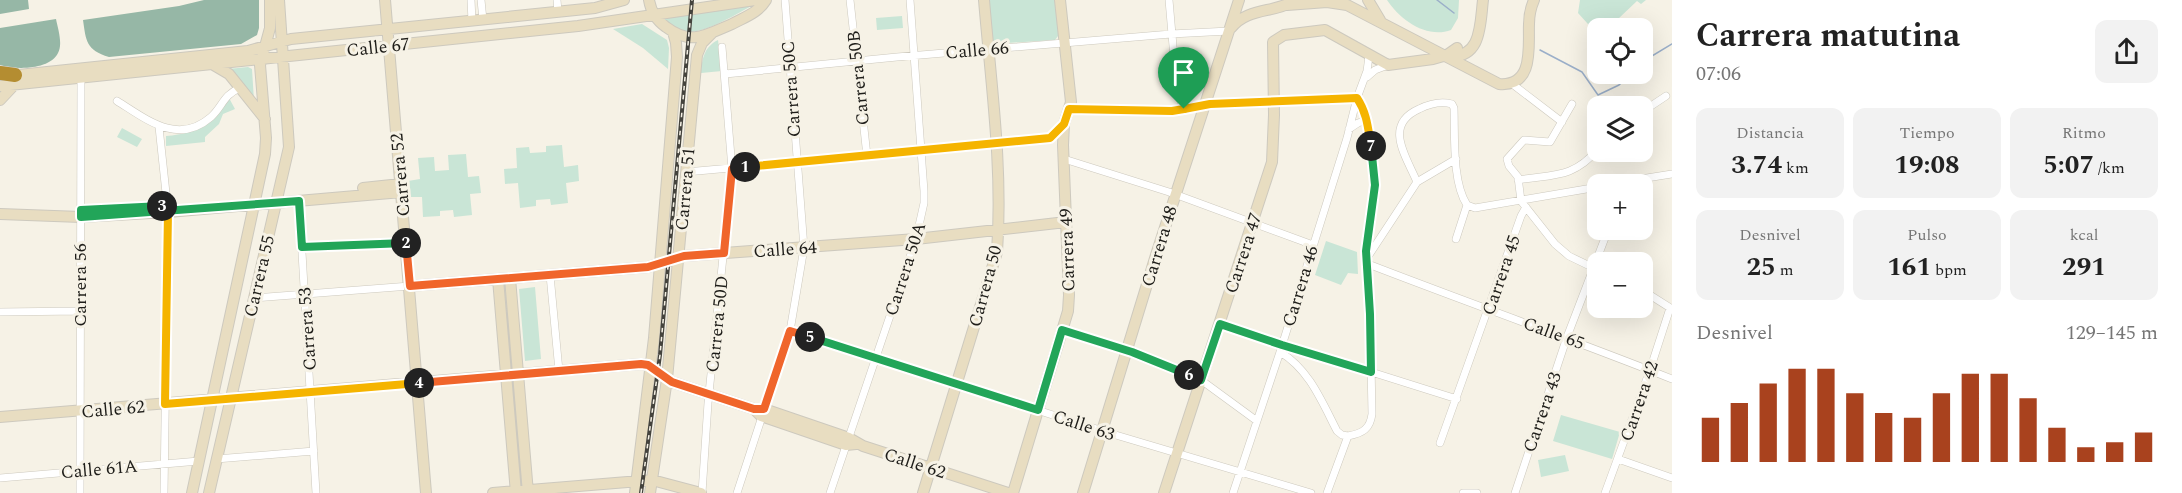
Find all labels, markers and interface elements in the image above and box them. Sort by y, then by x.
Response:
text: Carrera matutina [1696,11,1960,61]
map controls [1587,18,1653,318]
button: locate [1587,18,1653,84]
button: share [2095,20,2158,83]
street label: Carrera 50B [840,29,877,127]
street label: Calle 67 [345,31,411,64]
street label: Calle 66 [944,34,1010,67]
street label: Carrera 50C [775,40,808,138]
pin [1158,47,1209,109]
icon: arrive [1167,56,1200,89]
text: 07:06 [1696,59,1741,89]
button: layers [1587,96,1653,162]
text: Distancia [1736,121,1804,145]
text: Tiempo [1899,121,1955,145]
text: Ritmo [2062,121,2106,145]
pin: 7 [1356,131,1386,161]
street label: Carrera 52 [383,132,418,218]
text: 7 [1367,134,1375,158]
text: 3.74 [1731,145,1782,185]
text: 19:08 [1894,145,1960,185]
text: 5:07 [2043,145,2094,185]
street label: Carrera 51 [668,146,703,232]
pin: 1 [730,152,760,182]
text: 1 [741,155,749,179]
text: km [1782,156,1809,180]
text: /km [2094,156,2125,180]
button: + [1587,174,1653,240]
pin: 3 [147,191,177,221]
text: 3 [158,194,166,218]
street label: Carrera 48 [1134,202,1185,290]
street label: Carrera 49 [1053,208,1082,292]
street label: Carrera 47 [1218,209,1269,297]
street label: Carrera 50A [878,219,933,319]
text: Desnivel [1739,223,1801,247]
text: Pulso [1907,223,1947,247]
text: kcal [2070,223,2098,247]
pin: 2 [391,228,421,258]
text: 2 [402,231,410,255]
street label: Carrera 45 [1475,231,1528,319]
street label: Carrera 55 [237,232,282,320]
street label: Calle 64 [752,234,818,265]
street label: Carrera 50 [962,242,1009,330]
street label: Carrera 46 [1275,242,1326,330]
street label: Carrera 56 [67,243,94,327]
text: 25 [1747,247,1776,287]
text: 161 [1887,247,1931,287]
text: 291 [2062,247,2106,287]
button: − [1587,252,1653,318]
text: m [1776,258,1793,282]
text: bpm [1931,258,1967,282]
street label: Carrera 50D [699,274,736,374]
street label: Carrera 53 [291,286,324,372]
street label: Calle 65 [1519,310,1588,357]
text: Desnivel [1696,318,1773,348]
text: 129–145 m [2066,318,2158,348]
pin: 5 [795,322,825,352]
text: 5 [806,325,814,349]
street label: Carrera 42 [1613,357,1666,445]
pin: 6 [1174,360,1204,390]
text: 6 [1185,363,1193,387]
pin: 4 [404,368,434,398]
street label: Carrera 43 [1516,368,1569,456]
text: 4 [415,371,423,395]
street label: Calle 62 [80,393,146,426]
street label: Calle 63 [1049,403,1118,448]
street label: Calle 62 [880,441,949,486]
street label: Calle 61A [59,453,139,486]

